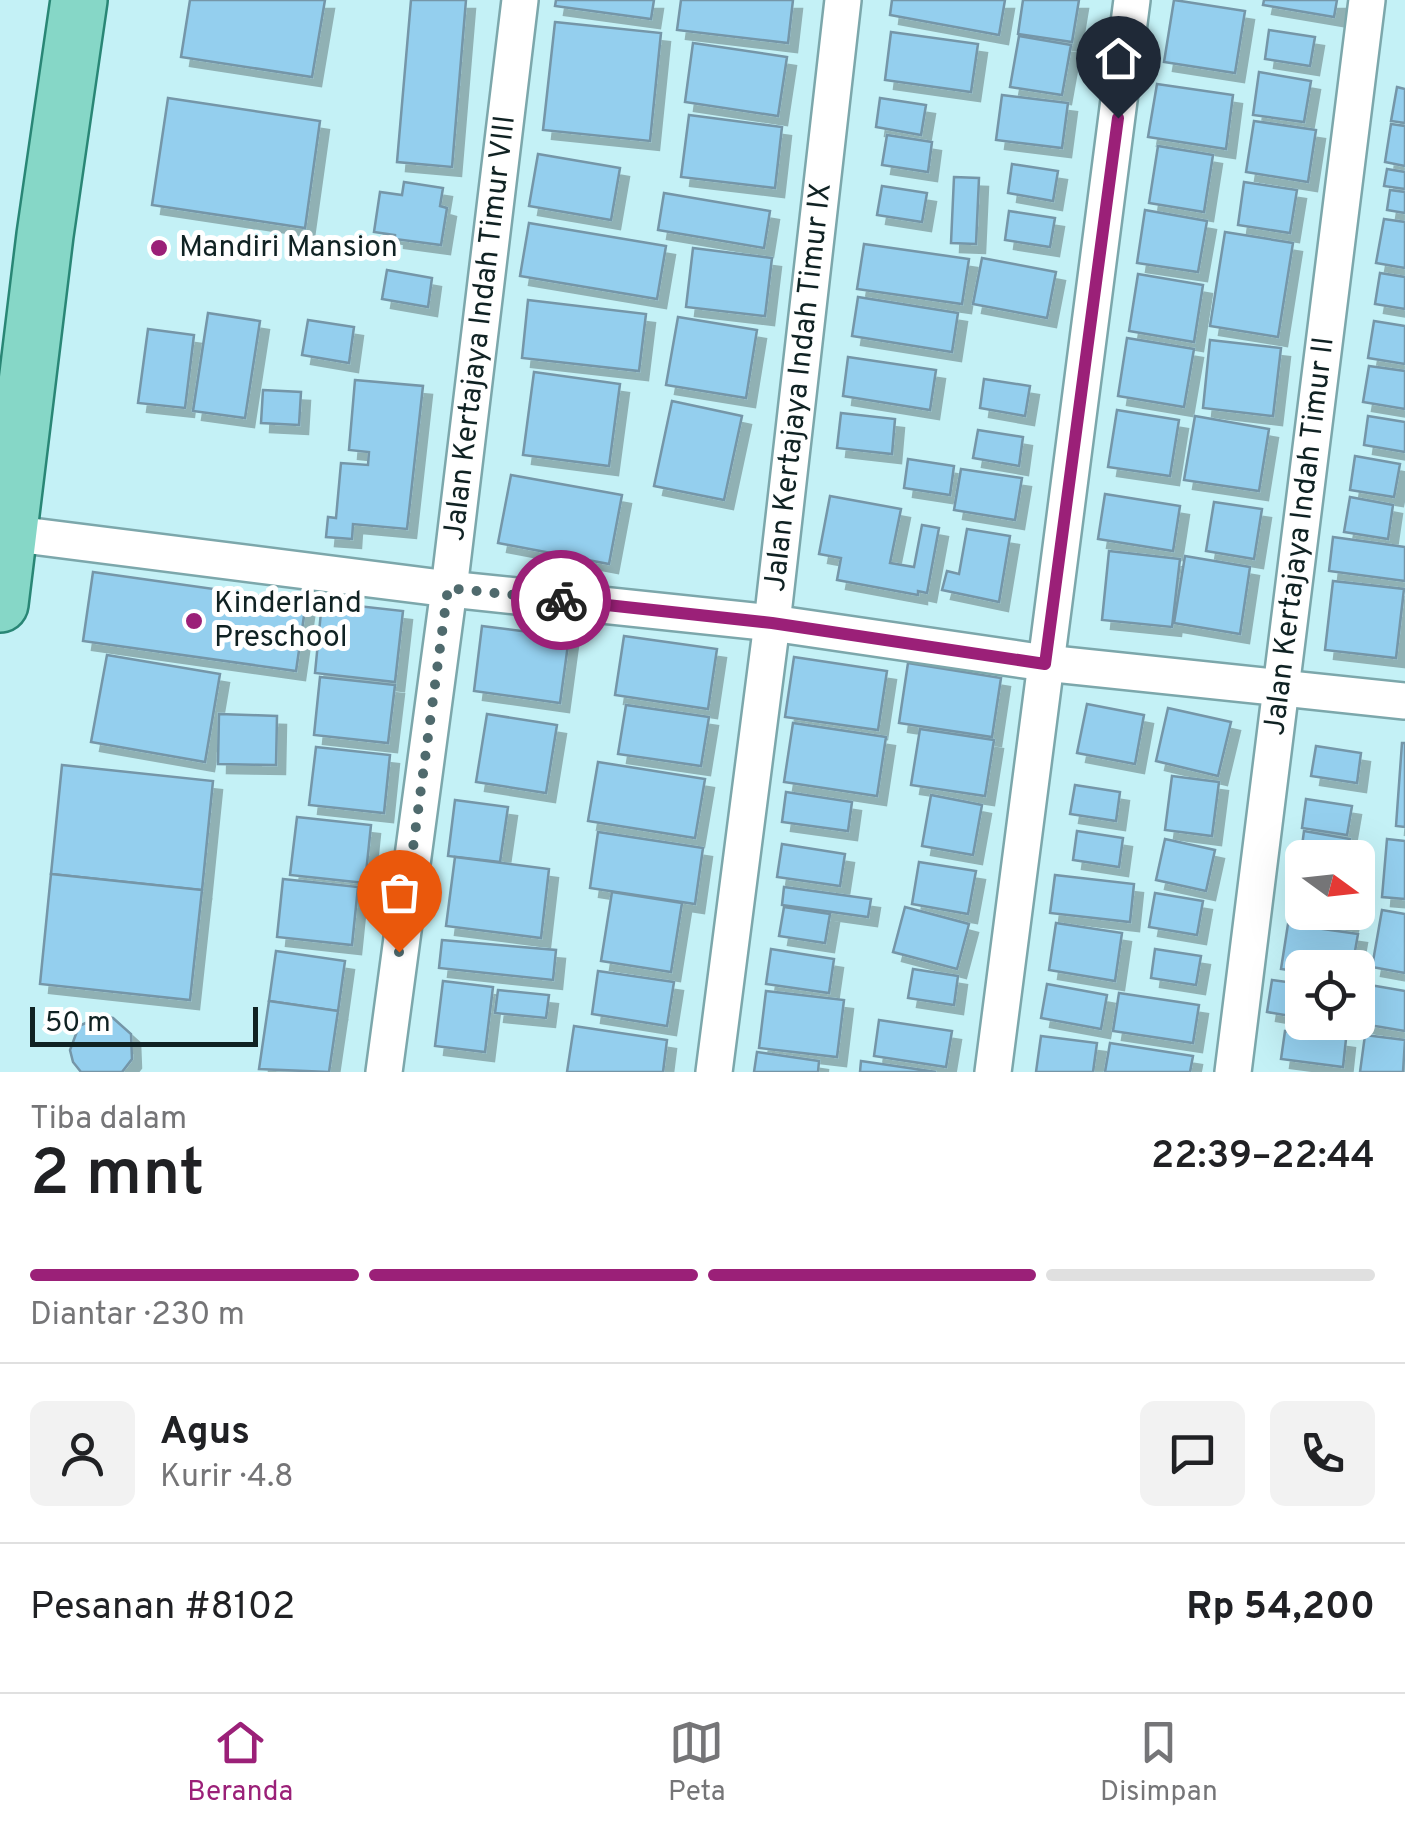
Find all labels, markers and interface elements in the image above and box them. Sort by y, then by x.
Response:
pin [1076,16,1161,119]
icon: home [1091,31,1146,86]
street label: Jalan Kertajaya Indah Timur VIII [436,113,524,543]
street label: Jalan Kertajaya Indah Timur IX [757,181,841,594]
place label: Mandiri Mansion [179,230,398,267]
marker: Mandiri Mansion [148,237,170,259]
street label: Jalan Kertajaya Indah Timur II [1257,335,1343,738]
courier [511,550,611,650]
icon: bike [534,573,589,628]
place label: Kinderland Preschool [214,586,362,657]
marker: Kinderland Preschool [183,610,205,632]
north arrow [1285,840,1375,930]
map controls [1285,840,1375,1040]
pin [357,850,442,953]
icon: bag [372,865,427,920]
button: locate [1285,950,1375,1040]
scale bar [30,1002,258,1046]
text: 50 m [45,1006,111,1042]
text: Tiba dalam [30,1100,187,1140]
text: 22:39–22:44 [1151,1133,1375,1182]
text: 2 mnt [30,1136,205,1218]
text: Diantar · 230 m [30,1296,245,1336]
button: person [30,1401,135,1506]
button: chat [1140,1401,1245,1506]
button: phone [1270,1401,1375,1506]
text: Agus [160,1409,250,1458]
text: Kurir · 4.8 [160,1458,294,1498]
text: Pesanan #8102 [30,1584,295,1633]
text: Rp 54,200 [1186,1584,1375,1633]
tab: Beranda [187,1715,293,1811]
tab: Peta [668,1715,725,1811]
tab: Disimpan [1100,1715,1218,1811]

